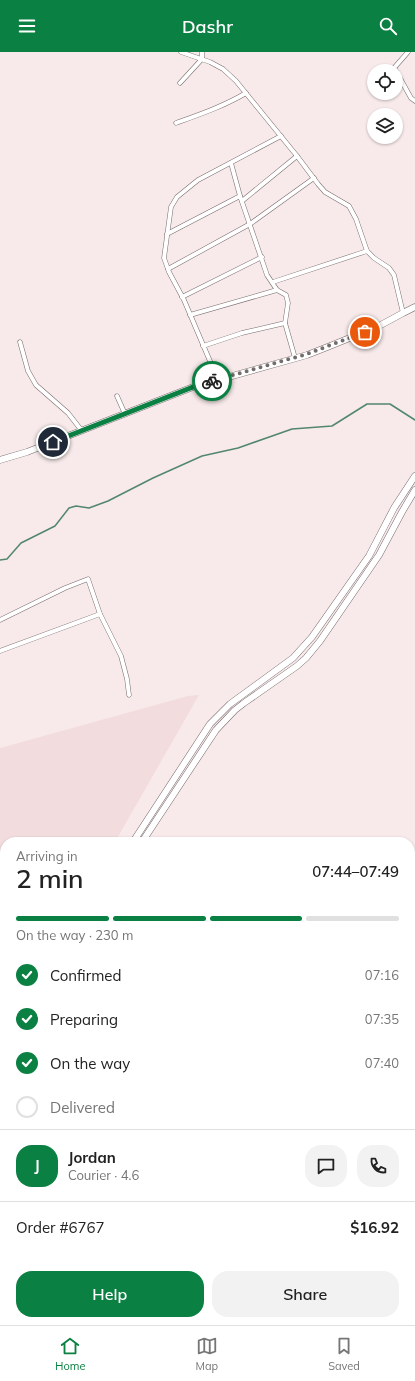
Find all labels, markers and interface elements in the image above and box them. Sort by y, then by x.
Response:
icon: menu [16,15,38,37]
text: Dashr [182,15,233,38]
icon: search [377,15,399,37]
map controls [367,64,403,144]
button: locate [367,64,403,100]
button: layers [367,108,403,144]
pin [348,315,382,349]
icon: bag [354,321,376,343]
courier [192,361,232,401]
icon: bike [201,370,223,392]
pin [36,425,70,459]
icon: home [42,431,64,453]
text: Arriving in [16,848,78,864]
text: 2 min [16,862,84,895]
text: 07:44–07:49 [312,862,399,881]
text: On the way · 230 m [16,927,133,943]
icon: check [16,964,38,986]
text: Confirmed [50,966,121,985]
text: 07:16 [365,967,399,983]
icon: check [16,1008,38,1030]
text: Preparing [50,1010,118,1029]
text: 07:35 [365,1011,399,1027]
icon: check [16,1052,38,1074]
text: On the way [50,1054,130,1073]
text: 07:40 [365,1055,399,1071]
text: Delivered [50,1098,115,1117]
button: chat [305,1145,347,1187]
button: phone [357,1145,399,1187]
text: Jordan [68,1148,116,1167]
text: J [34,1156,40,1175]
text: Courier · 4.6 [68,1167,139,1183]
text: Order #6767 [16,1218,104,1237]
text: $16.92 [350,1218,399,1237]
button: Help [16,1271,204,1317]
button: Share [212,1271,399,1317]
tab: Home [55,1335,85,1373]
tab: Map [195,1335,218,1373]
tab: Saved [328,1335,360,1373]

